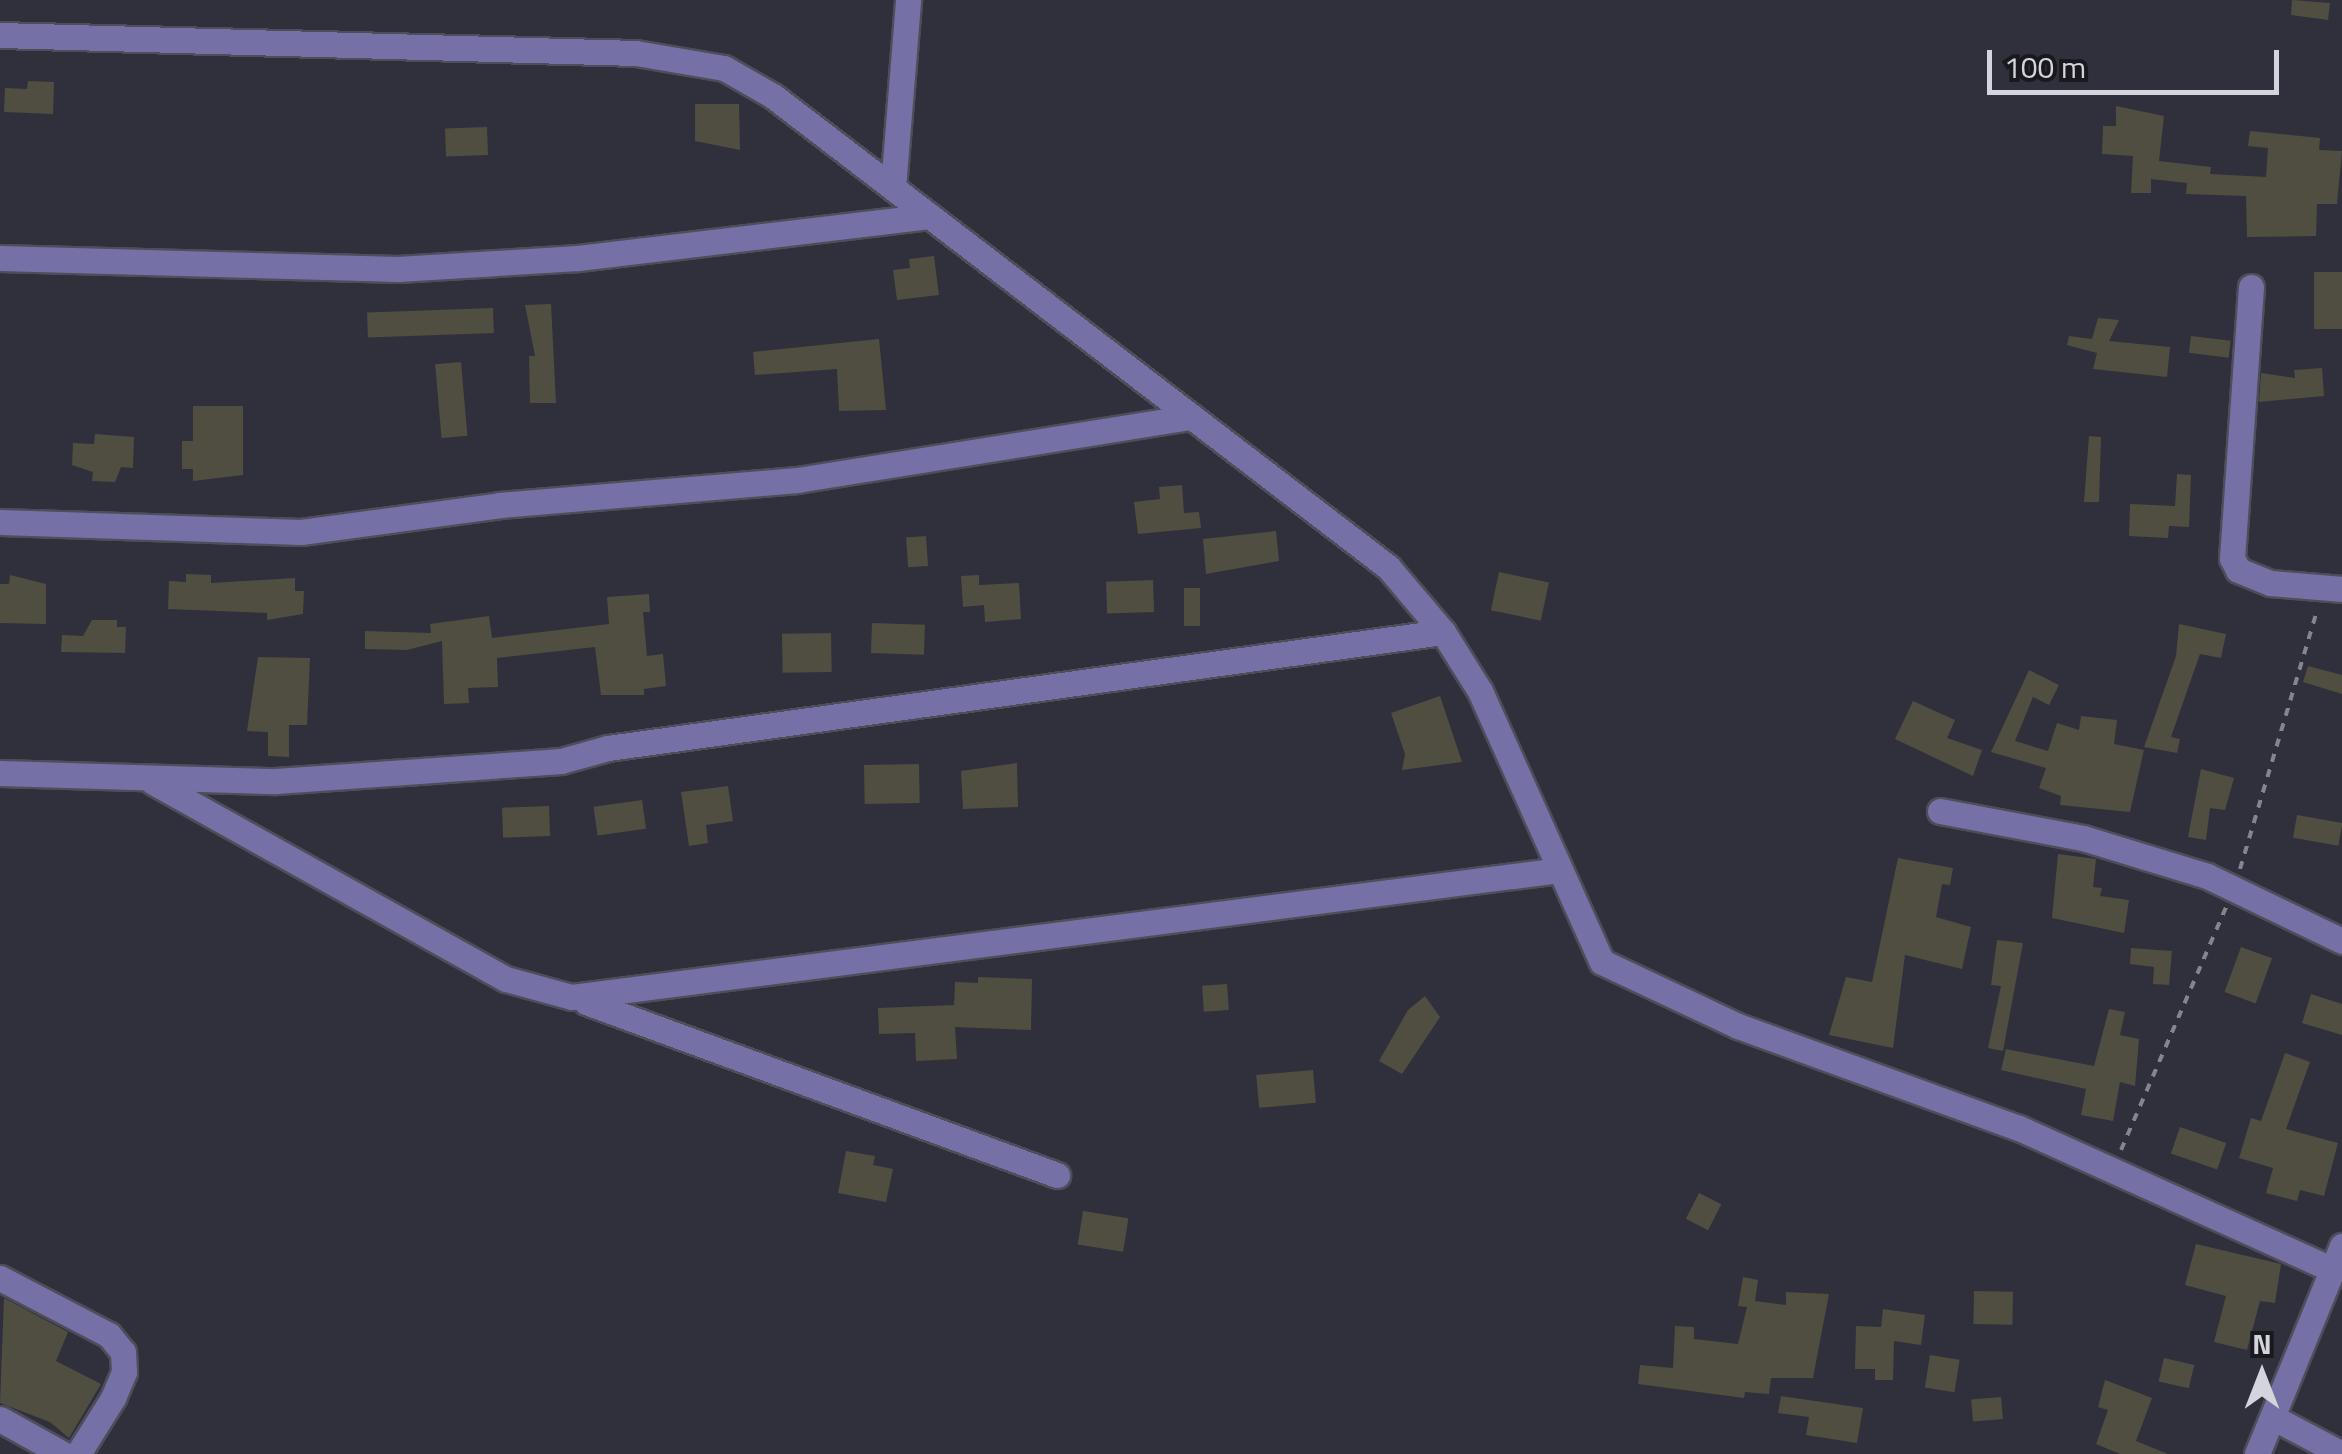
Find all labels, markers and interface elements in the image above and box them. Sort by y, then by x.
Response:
scale bar [1992,30,2284,92]
text: 100 m [2004,44,2086,90]
text: N [2252,1322,2272,1365]
north arrow [2212,1324,2312,1424]

